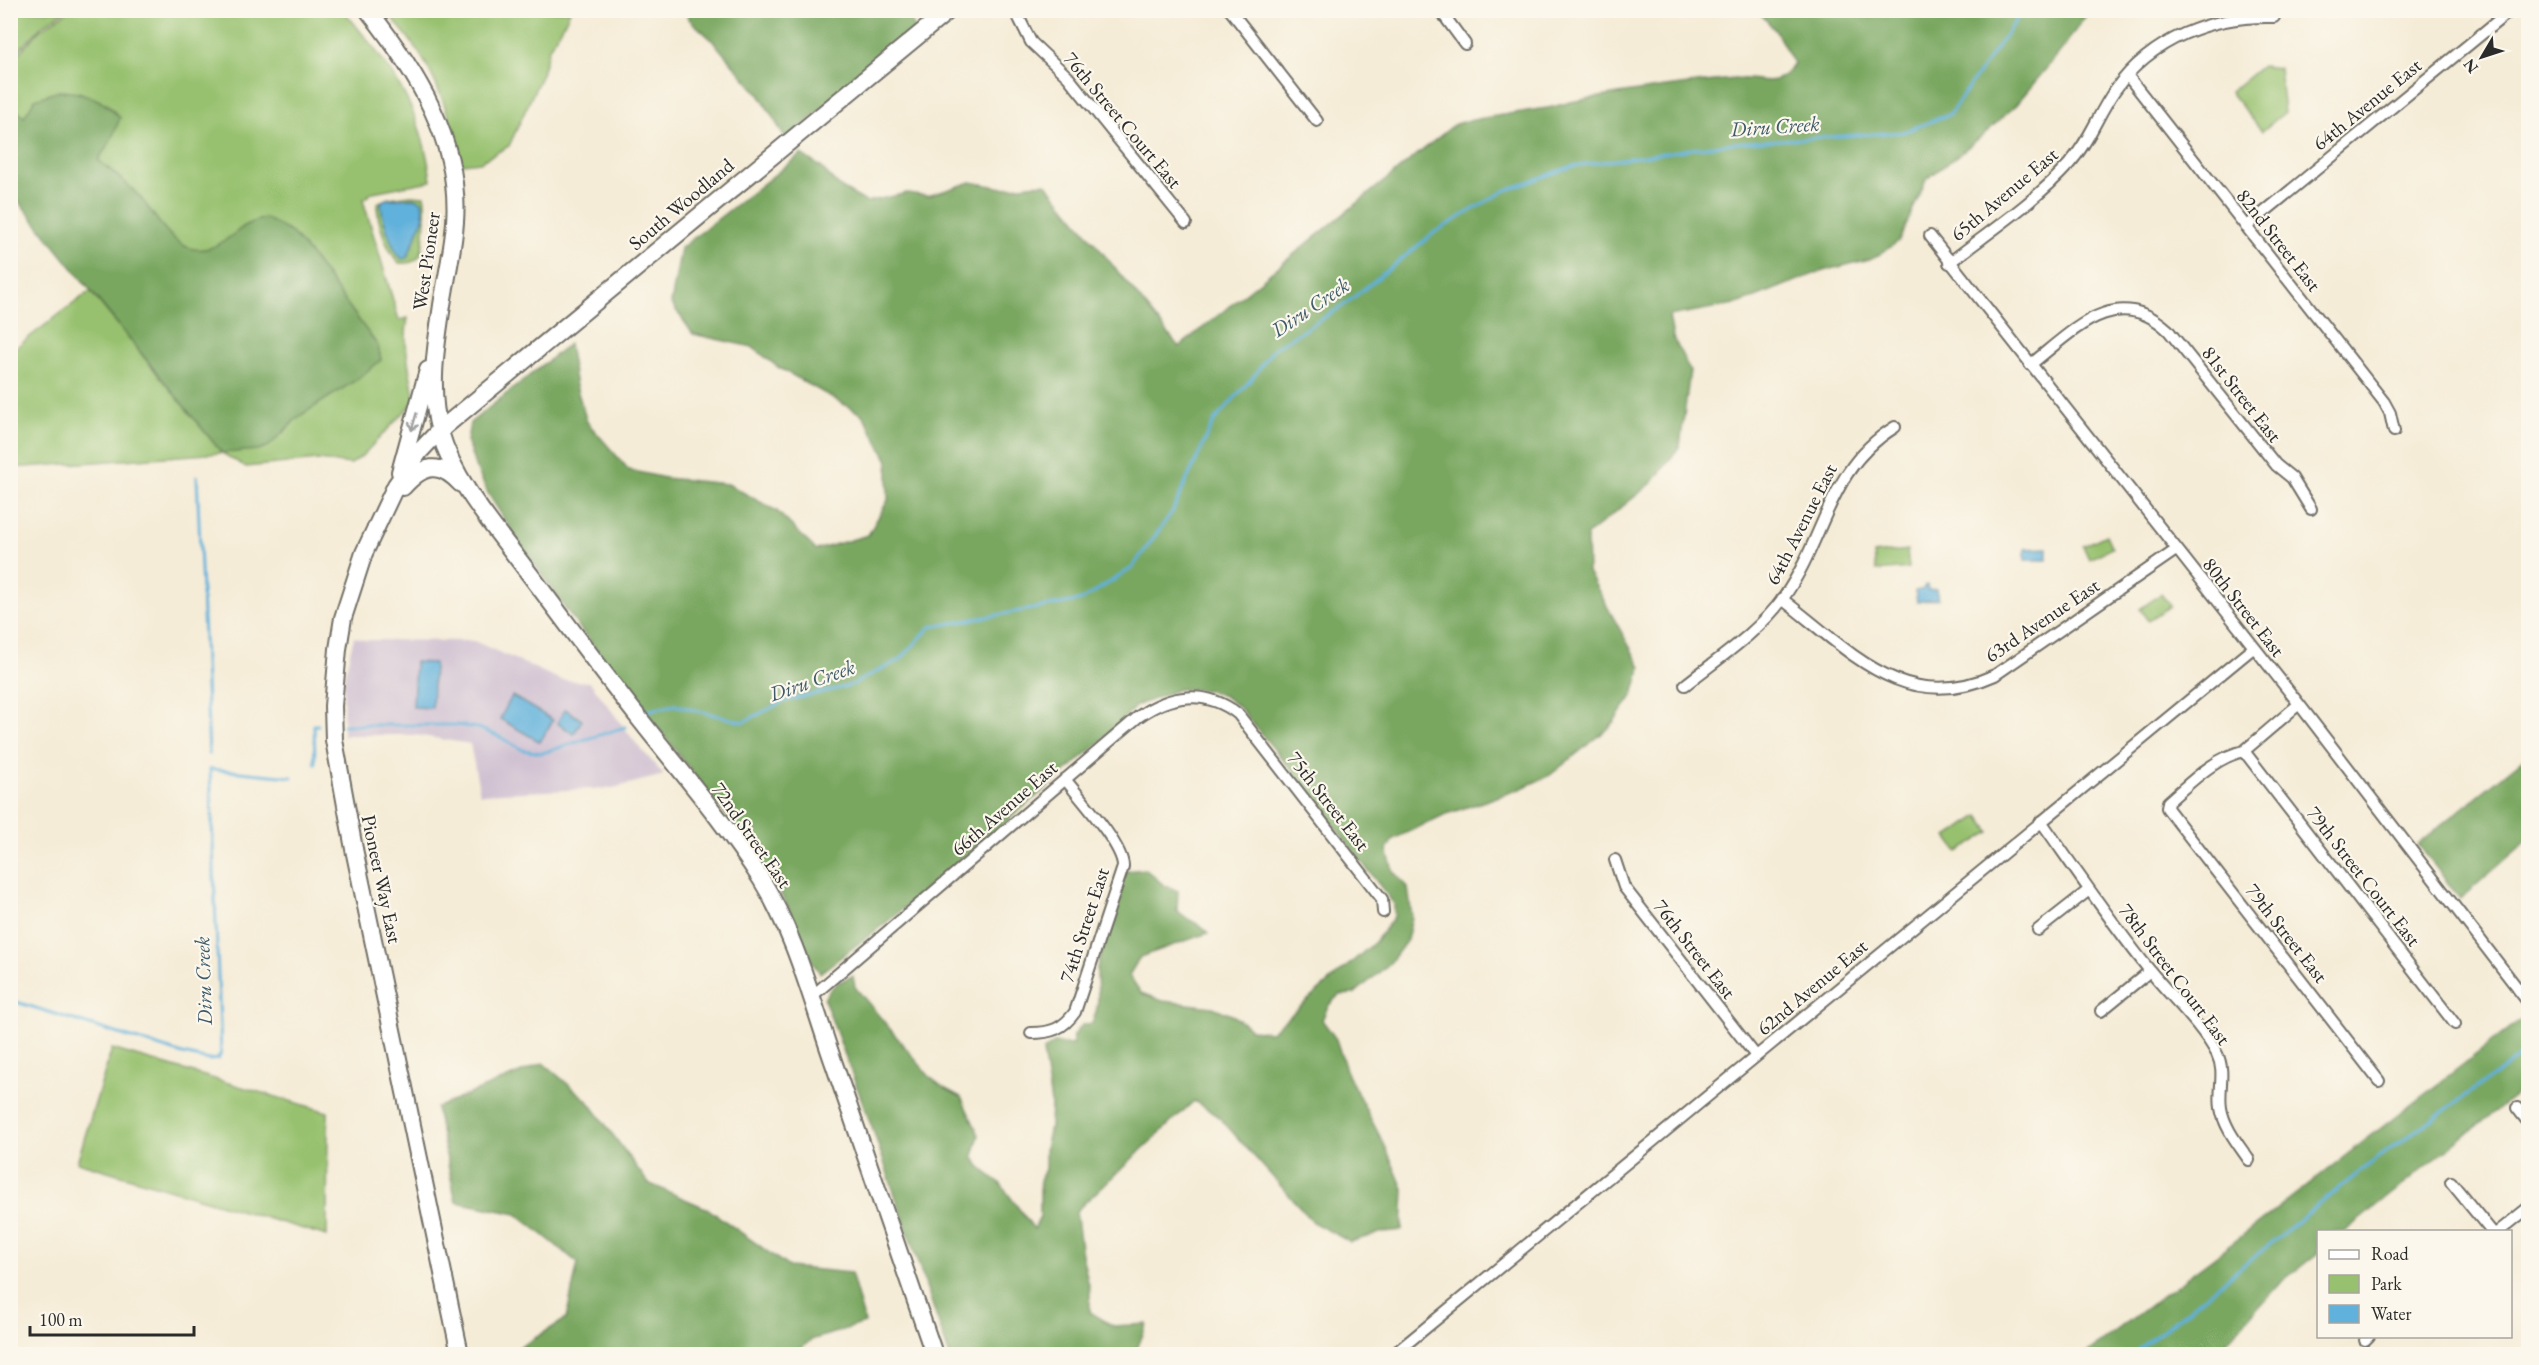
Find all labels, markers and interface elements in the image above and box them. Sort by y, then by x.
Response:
north arrow [2452,27,2512,87]
street label: 76th Street Court East [1058,46,1188,194]
street label: 64th Avenue East [2307,52,2427,156]
text: N [2458,54,2483,78]
water label: Diru Creek [1729,109,1821,143]
street label: 65th Avenue East [1945,141,2064,247]
street label: South Woodland [623,152,740,256]
street label: 82nd Street East [2231,183,2328,297]
street label: West Pioneer [406,210,446,312]
water label: Diru Creek [1265,271,1355,344]
street label: 81st Street East [2196,341,2288,448]
one-way arrow [407,412,419,431]
street label: 64th Avenue East [1759,458,1843,589]
street label: 80th Street East [2197,552,2291,663]
street label: 63rd Avenue East [1980,572,2105,668]
water label: Diru Creek [765,653,859,708]
street label: 75th Street East [1282,746,1376,857]
street label: 66th Avenue East [945,754,1063,861]
street label: 72nd Street East [706,777,798,894]
street label: 79th Street Court East [2301,801,2427,952]
street label: Pioneer Way East [356,812,408,946]
street label: 74th Street East [1053,864,1115,986]
street label: 79th Street East [2240,878,2334,989]
street label: 76th Street East [1648,894,1742,1005]
street label: 78th Street Court East [2113,898,2237,1051]
street label: 62nd Avenue East [1751,933,1873,1041]
water label: Diru Creek [188,936,218,1027]
legend [2317,1230,2512,1338]
text: Road [2371,1242,2410,1265]
text: Park [2371,1272,2402,1295]
scale bar [30,1299,194,1337]
text: Water [2371,1302,2412,1325]
text: 100 m [39,1308,83,1331]

